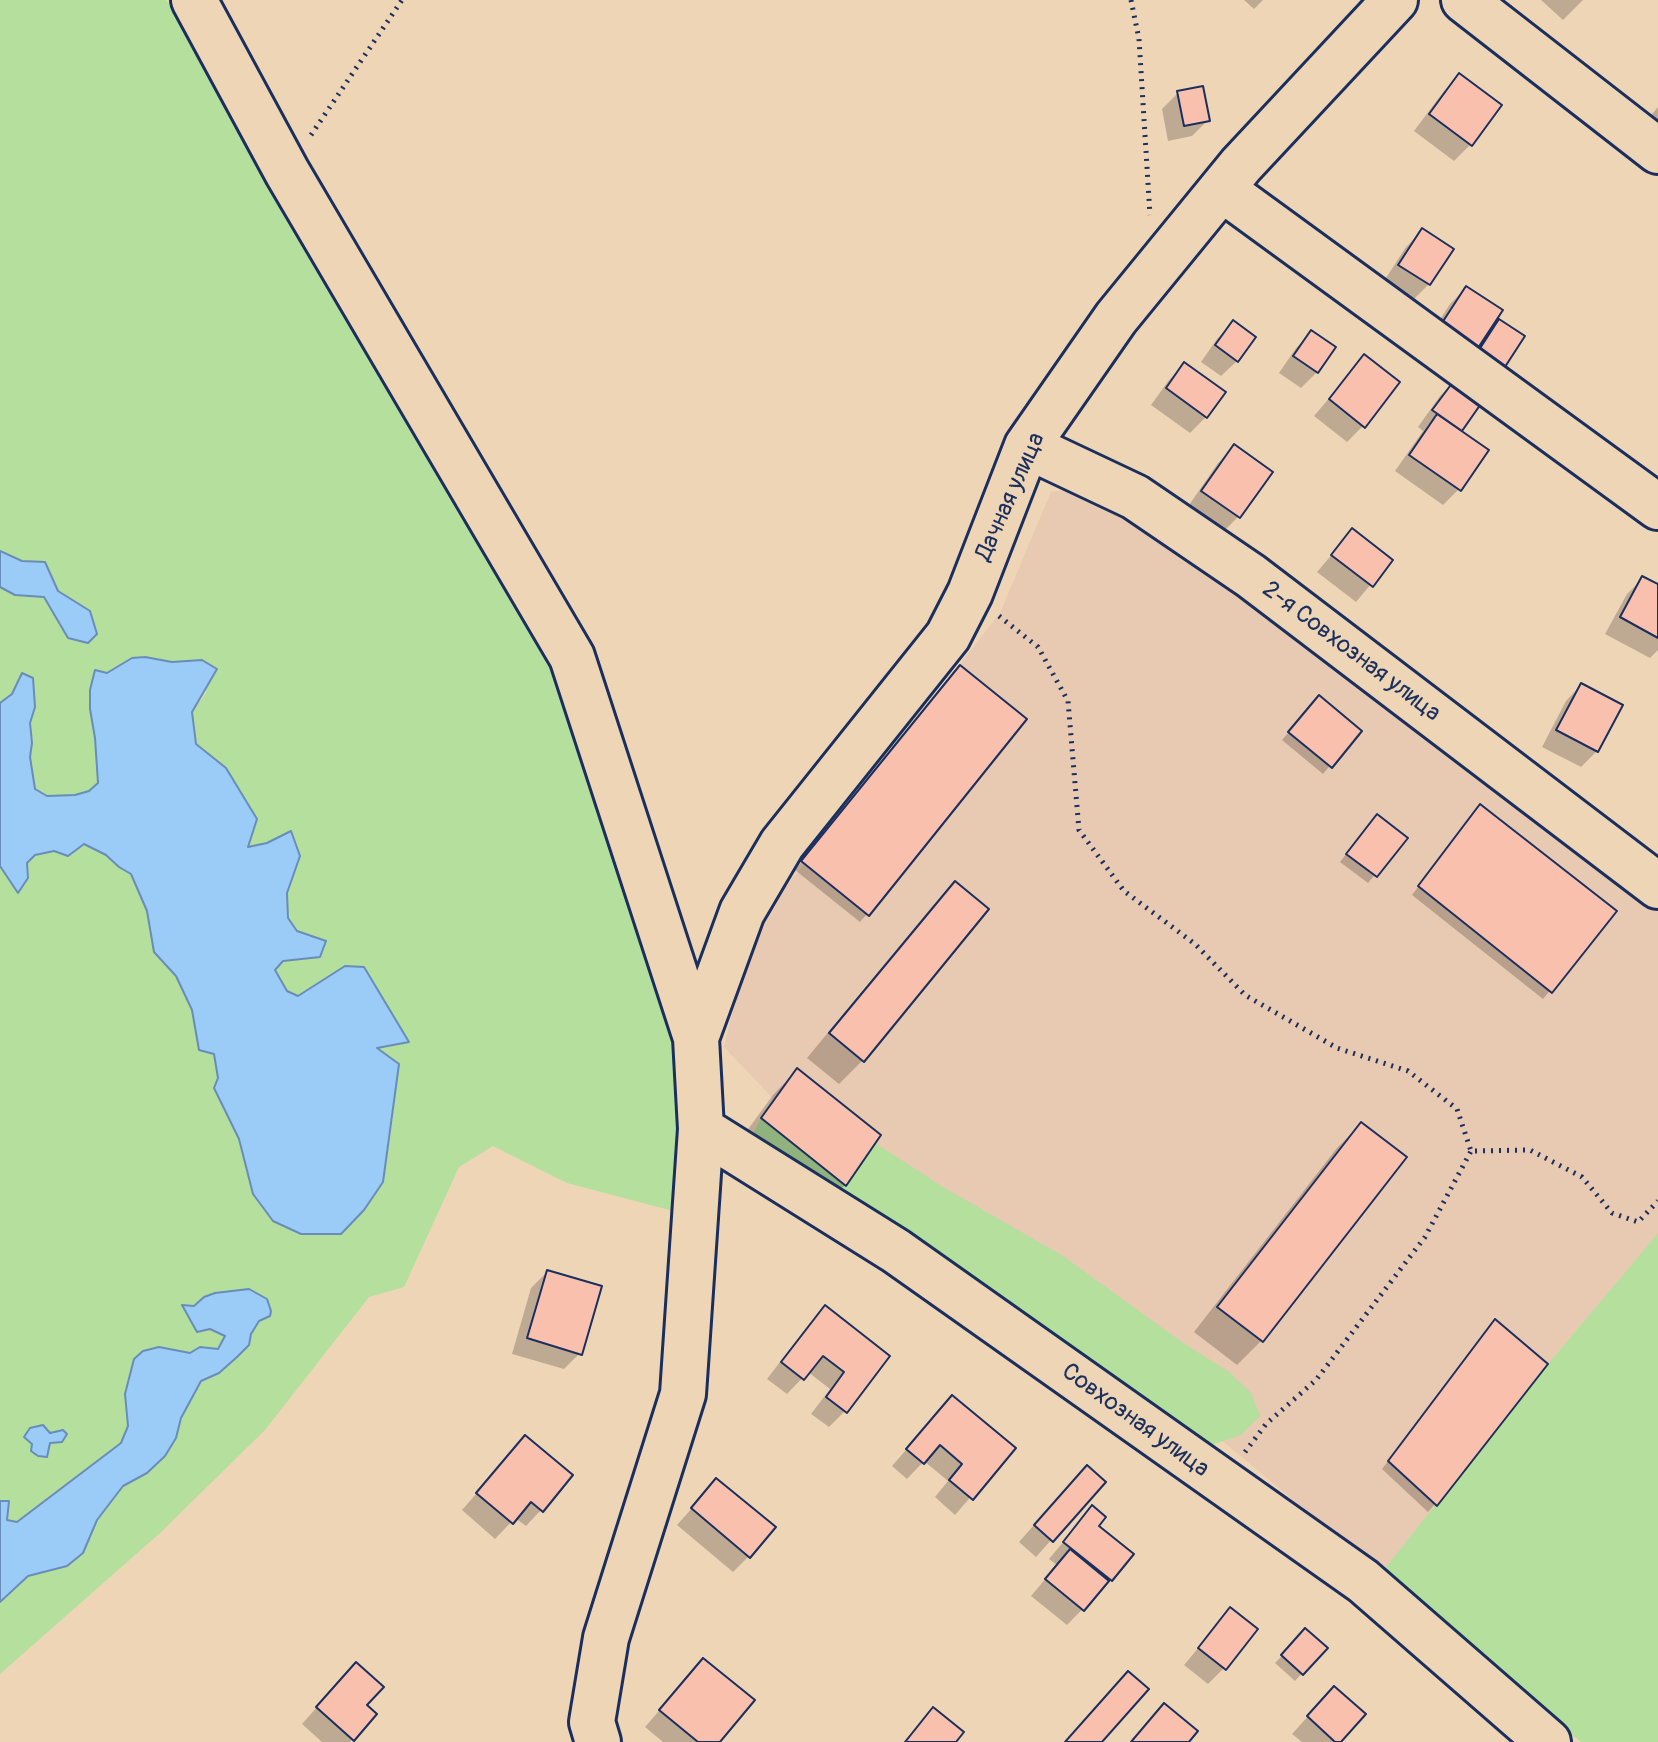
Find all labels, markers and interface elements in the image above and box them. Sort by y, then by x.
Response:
street label: Дачная улица [970,429,1052,565]
street label: 2-я Совхозная улица [1256,576,1446,728]
street label: Совхозная улица [1056,1358,1214,1484]

